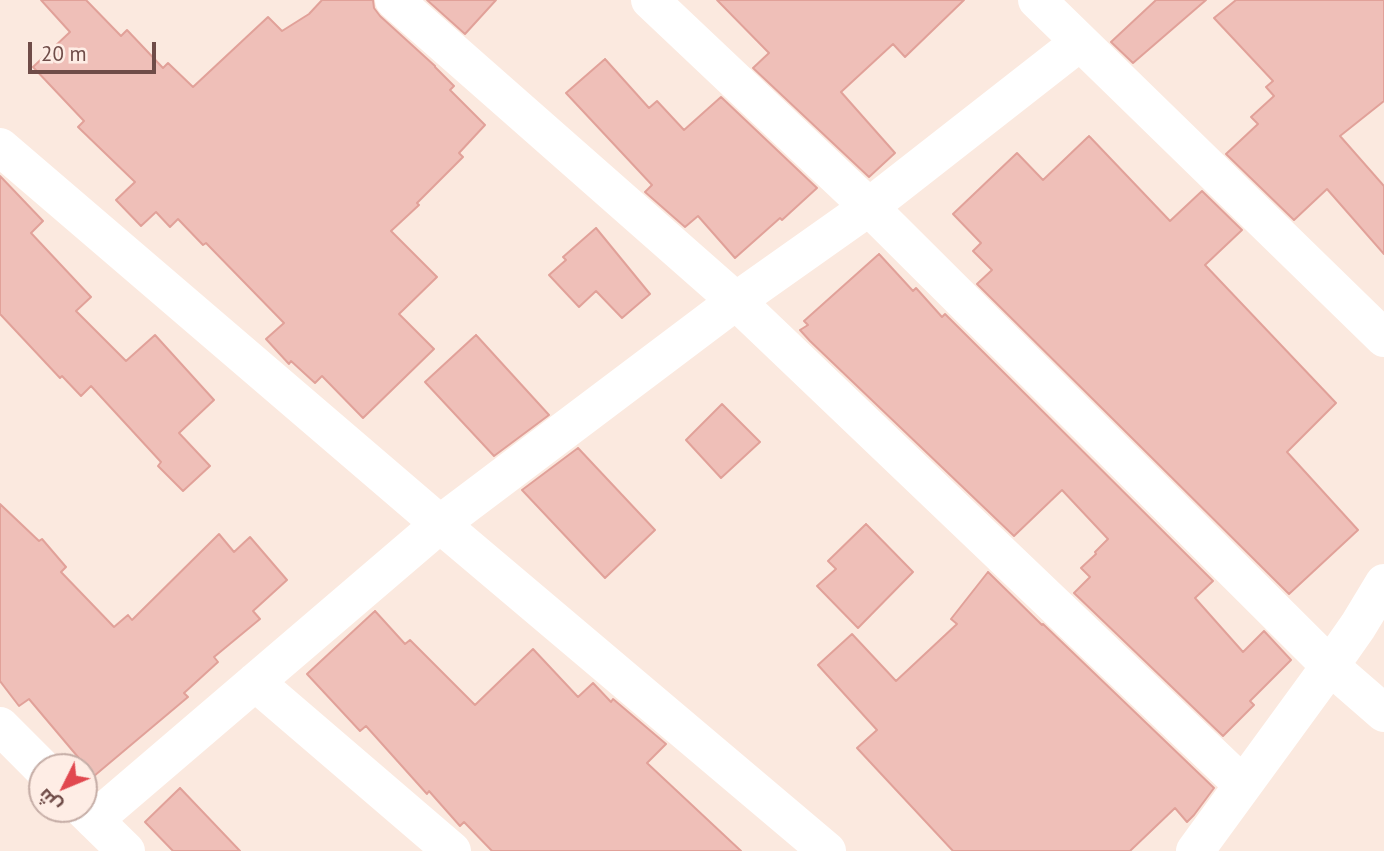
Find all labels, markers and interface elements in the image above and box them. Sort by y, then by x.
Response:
scale bar [32,28,159,72]
text: 20 m [41,40,87,67]
north arrow [28,753,98,823]
text: ش [32,784,66,818]

